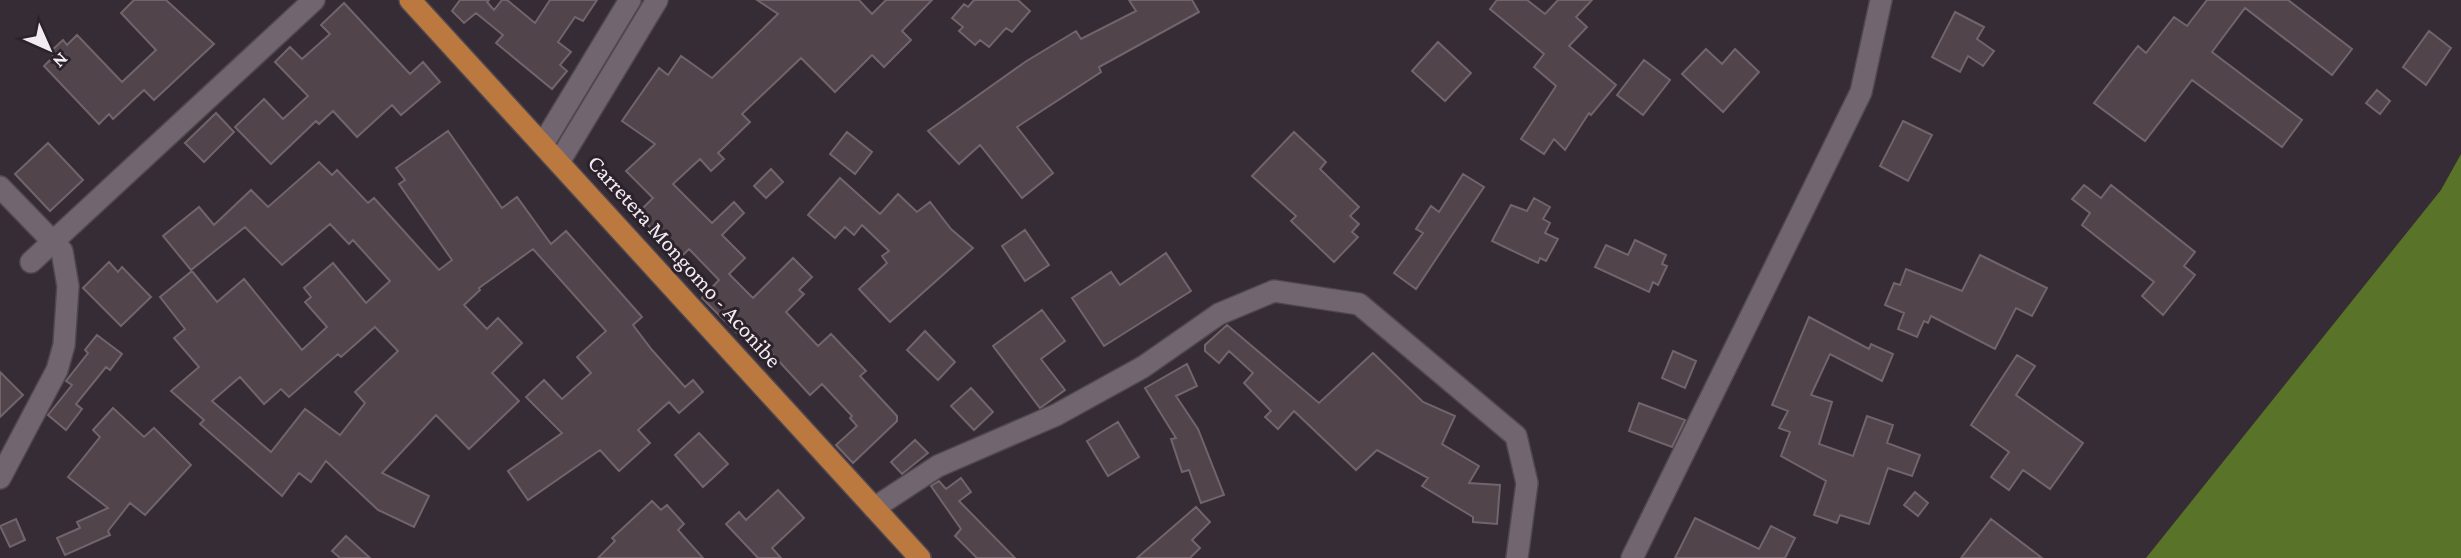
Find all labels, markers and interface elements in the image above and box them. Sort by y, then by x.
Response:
north arrow [14,14,84,84]
text: N [49,49,73,73]
street label: Carretera Mongomo - Aconibe [583,149,787,373]

